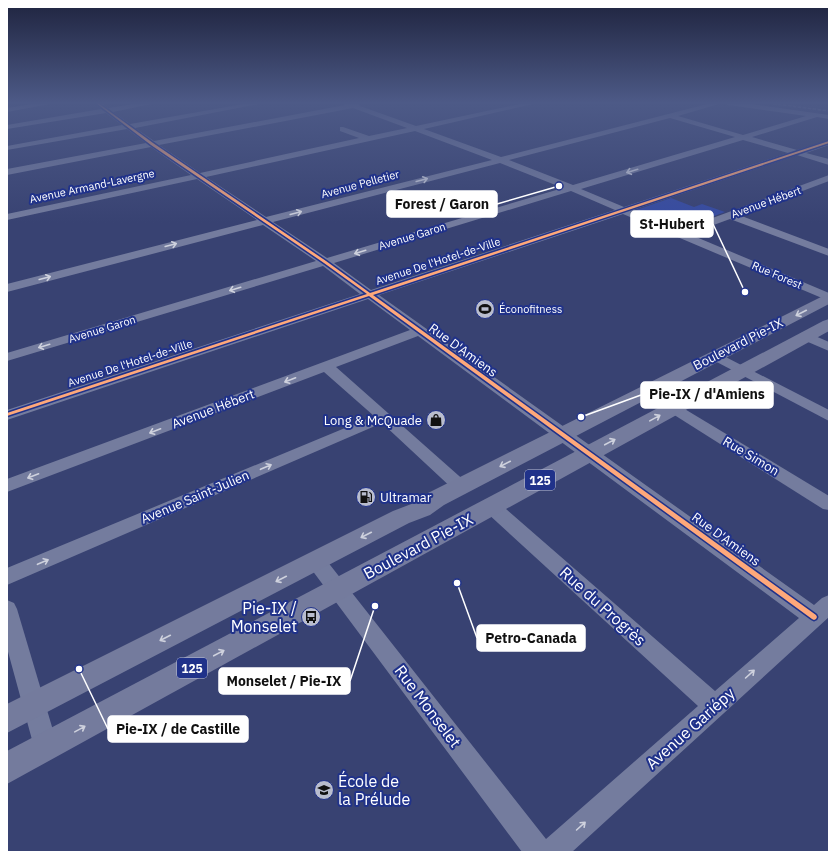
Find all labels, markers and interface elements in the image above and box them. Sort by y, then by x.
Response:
street label: Avenue Armand-Lavergne [28,166,156,206]
street label: Avenue Pelletier [319,167,401,201]
one-way arrow [626,168,639,175]
one-way arrow [415,176,428,183]
street label: Avenue Hébert [729,183,803,221]
callout: Forest / Garon [387,191,497,217]
text: Forest / Garon [395,195,489,213]
one-way arrow [290,208,303,216]
callout: St-Hubert [631,211,713,237]
text: St-Hubert [639,215,705,233]
street label: Avenue Garon [377,219,447,253]
street label: Avenue De l'Hotel-de-Ville [374,234,502,288]
one-way arrow [164,241,177,249]
one-way arrow [354,249,367,256]
street label: Rue Forest [750,258,804,292]
one-way arrow [38,274,51,281]
one-way arrow [229,286,242,293]
sports icon: Éconofitness [474,298,496,320]
place label: Éconofitness [499,302,562,316]
one-way arrow [795,310,807,317]
street label: Avenue Garon [67,312,137,346]
street label: Boulevard Pie-IX [690,314,786,374]
street label: Rue D'Amiens [425,319,501,381]
street label: Avenue De l'Hotel-de-Ville [66,336,194,390]
one-way arrow [38,343,51,350]
one-way arrow [284,376,296,384]
callout: Pie-IX / d'Amiens [641,382,773,408]
street label: Avenue Hébert [169,385,257,433]
text: Pie-IX / d'Amiens [649,385,765,403]
shop icon: Long & McQuade [425,409,447,431]
place label: Long & McQuade [324,412,422,429]
one-way arrow [649,413,661,421]
one-way arrow [149,427,161,435]
street label: Rue Simon [720,433,782,479]
one-way arrow [604,438,616,445]
one-way arrow [499,461,511,468]
one-way arrow [259,463,271,470]
street label: Avenue Saint-Julien [138,467,252,527]
road number: 125 [525,470,555,490]
one-way arrow [27,473,39,481]
fuel station icon: Ultramar [355,486,377,508]
place label: Ultramar [380,489,432,506]
street label: Rue D'Amiens [688,508,764,570]
street label: Boulevard Pie-IX [360,509,476,583]
one-way arrow [360,532,372,539]
one-way arrow [36,558,48,565]
street label: Rue du Progrès [556,562,650,650]
one-way arrow [275,576,287,583]
place label: Pie-IX / Monselet [231,598,297,636]
bus stop icon: Pie-IX / Monselet [300,606,322,628]
callout: Petro-Canada [477,625,585,651]
text: Petro-Canada [485,629,577,647]
one-way arrow [160,635,172,642]
one-way arrow [213,649,225,657]
road number: 125 [177,658,207,678]
street label: Rue Monselet [390,661,466,751]
callout: Monselet / Pie-IX [219,668,350,694]
one-way arrow [745,669,756,678]
text: Monselet / Pie-IX [226,672,342,690]
street label: Avenue Gariépy [641,683,739,773]
callout: Pie-IX / de Castille [108,716,248,742]
text: Pie-IX / de Castille [116,720,240,738]
one-way arrow [74,724,86,732]
place label: École de la Prélude [338,770,411,809]
school or university icon: École de la Prélude [313,779,335,801]
one-way arrow [575,822,585,831]

